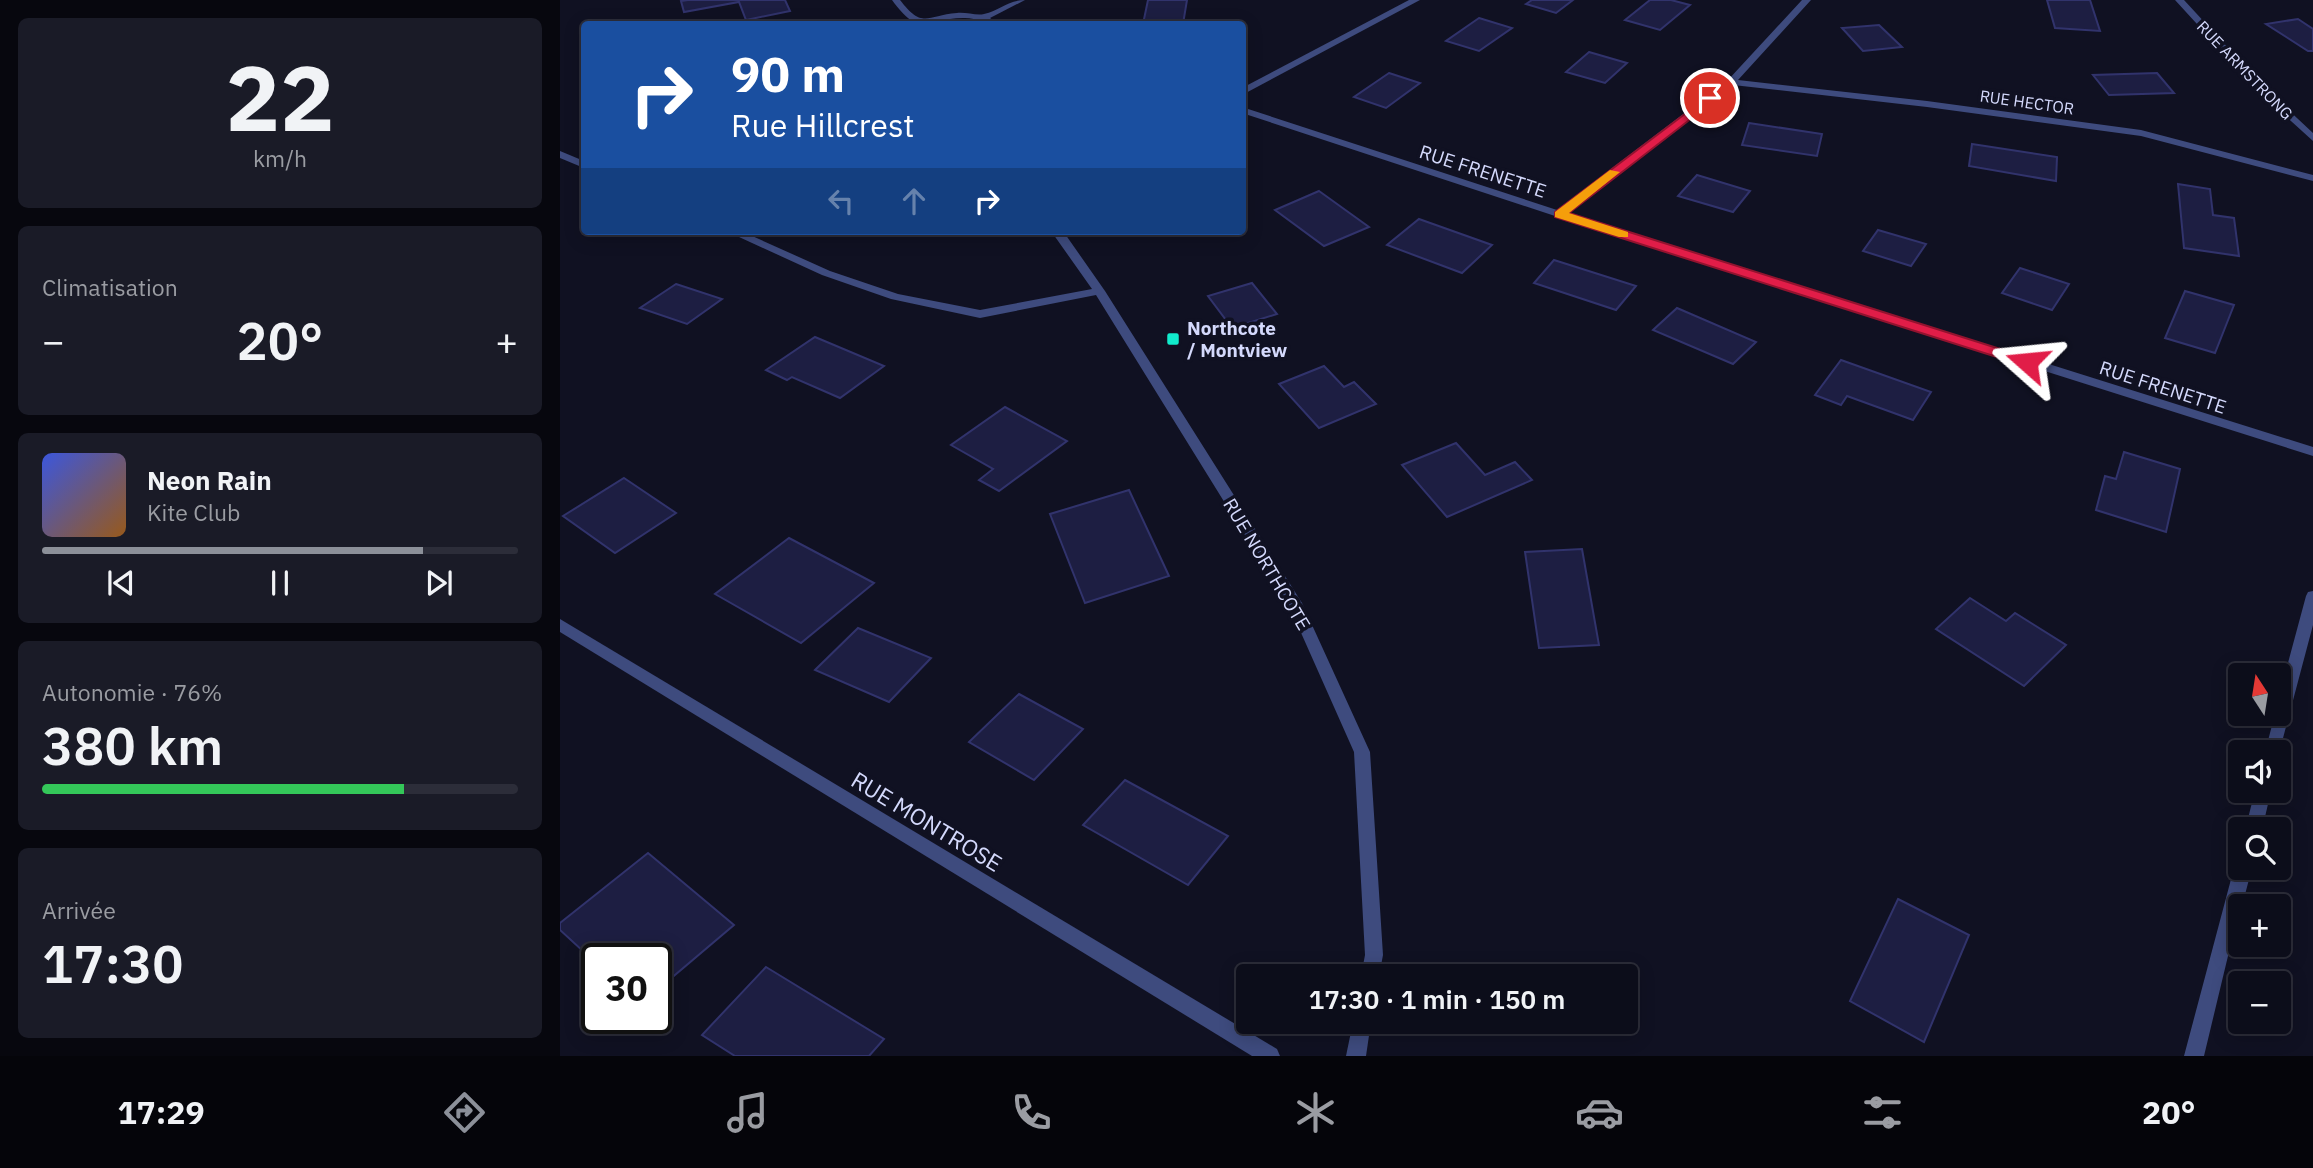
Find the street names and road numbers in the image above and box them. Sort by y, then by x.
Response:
street label: RUE ARMSTRONG [2193,16,2297,124]
street label: RUE HECTOR [1979,85,2075,119]
street label: RUE FRENETTE [1417,139,1549,203]
street label: RUE FRENETTE [2097,355,2229,419]
street label: RUE NORTHCOTE [1218,494,1316,634]
street label: RUE MONTROSE [846,764,1008,878]

